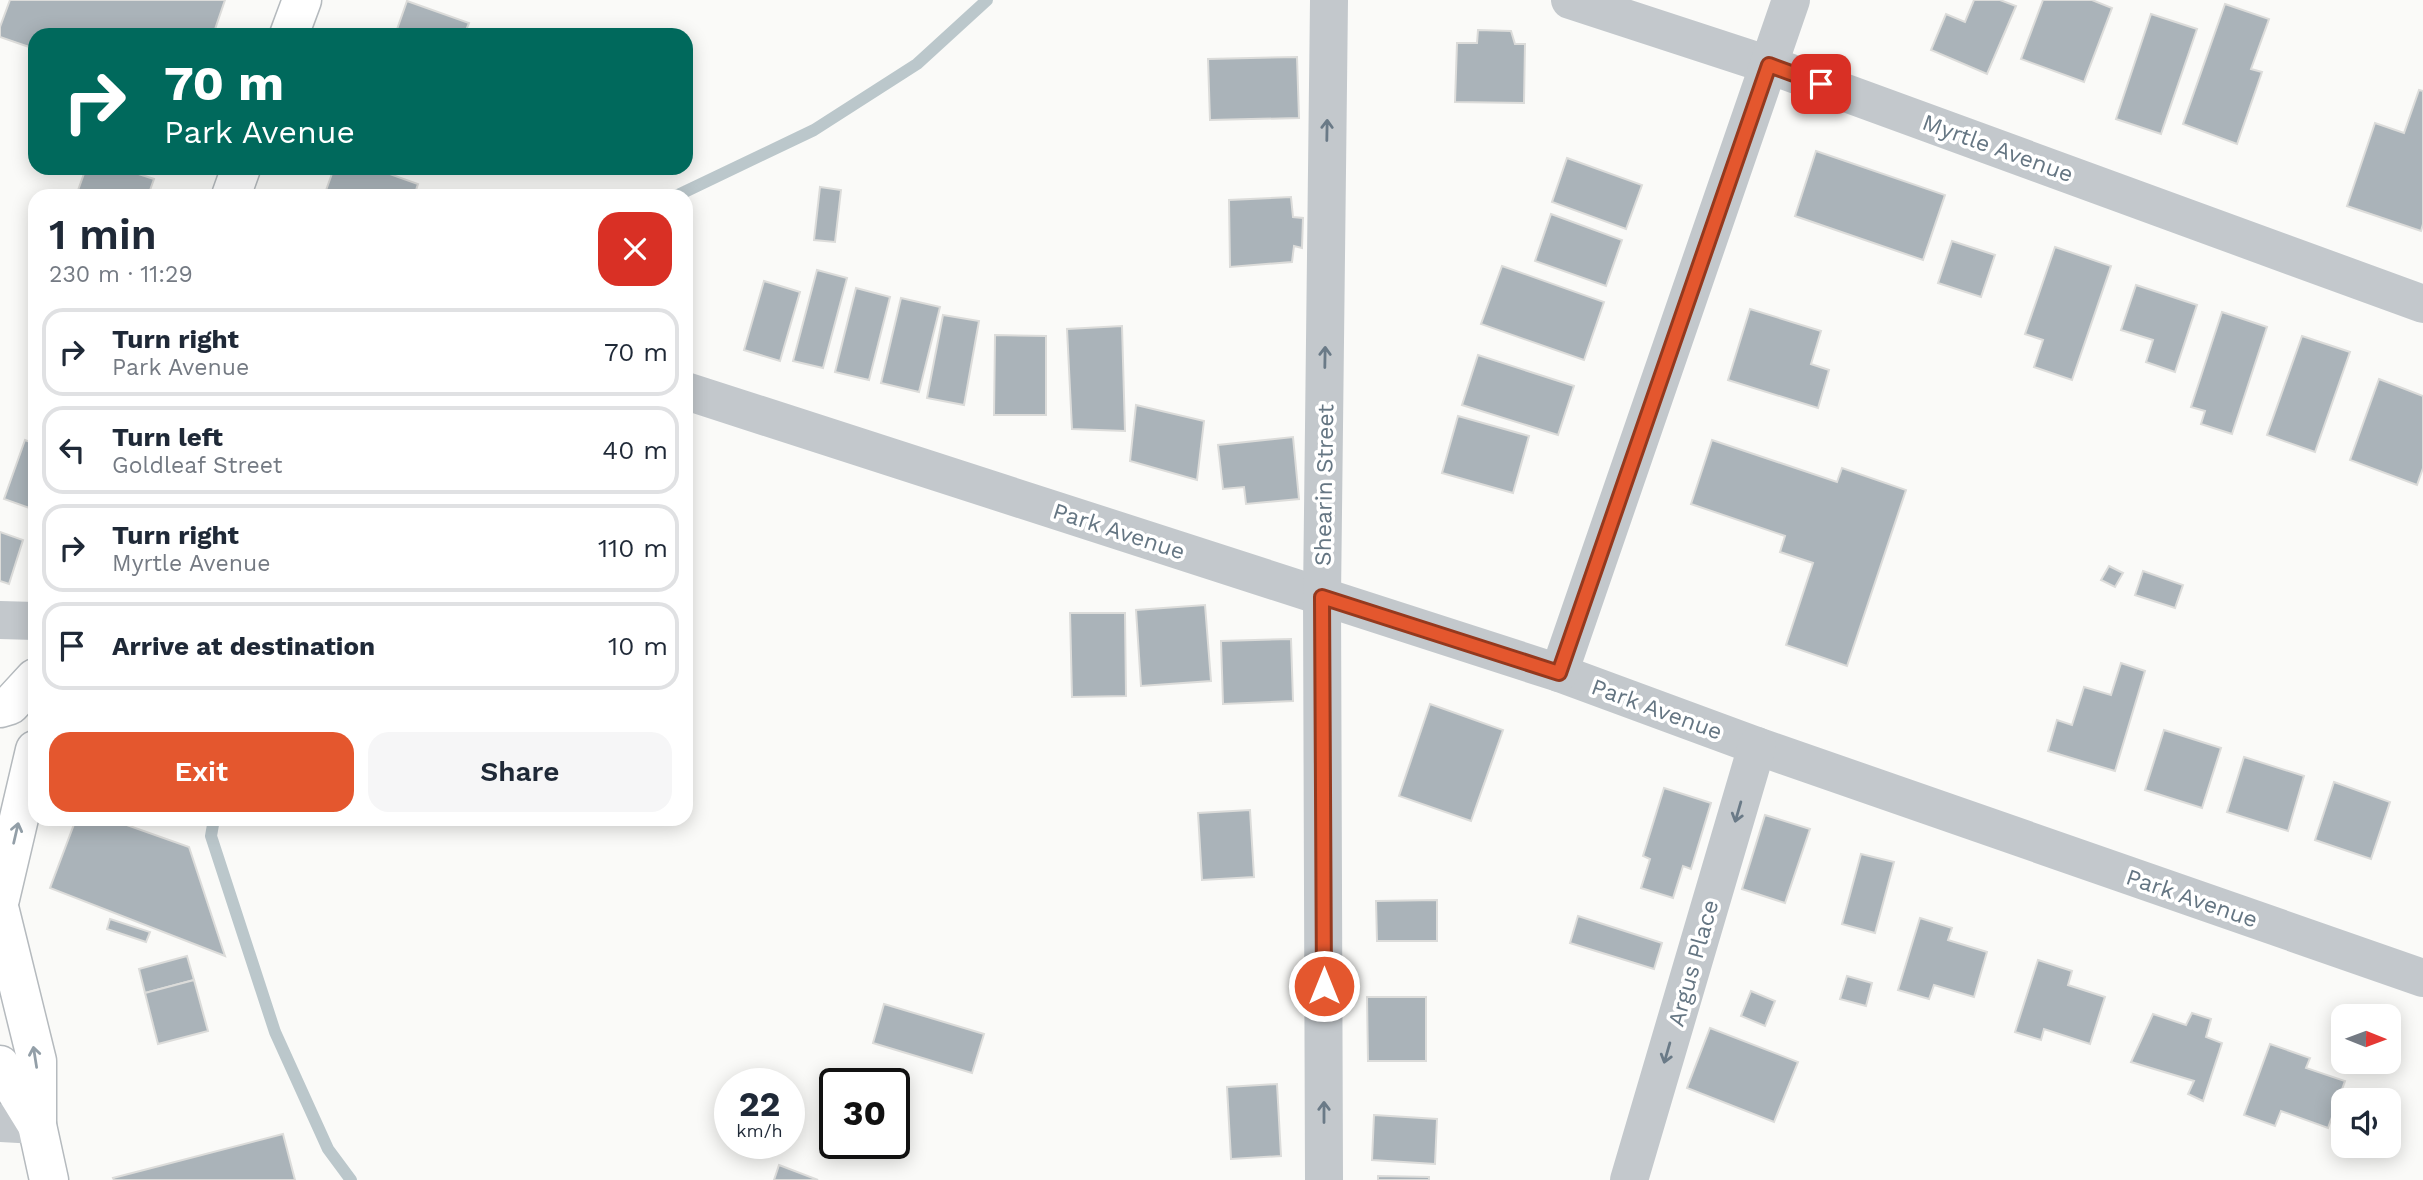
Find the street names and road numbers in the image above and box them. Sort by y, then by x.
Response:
street label: Myrtle Avenue [1919,109,2077,188]
street label: Shearin Street [1310,403,1339,566]
street label: Park Avenue [1049,497,1188,566]
street label: Park Avenue [1588,673,1726,746]
street label: Park Avenue [2123,863,2261,934]
street label: Argus Place [1663,897,1724,1030]

